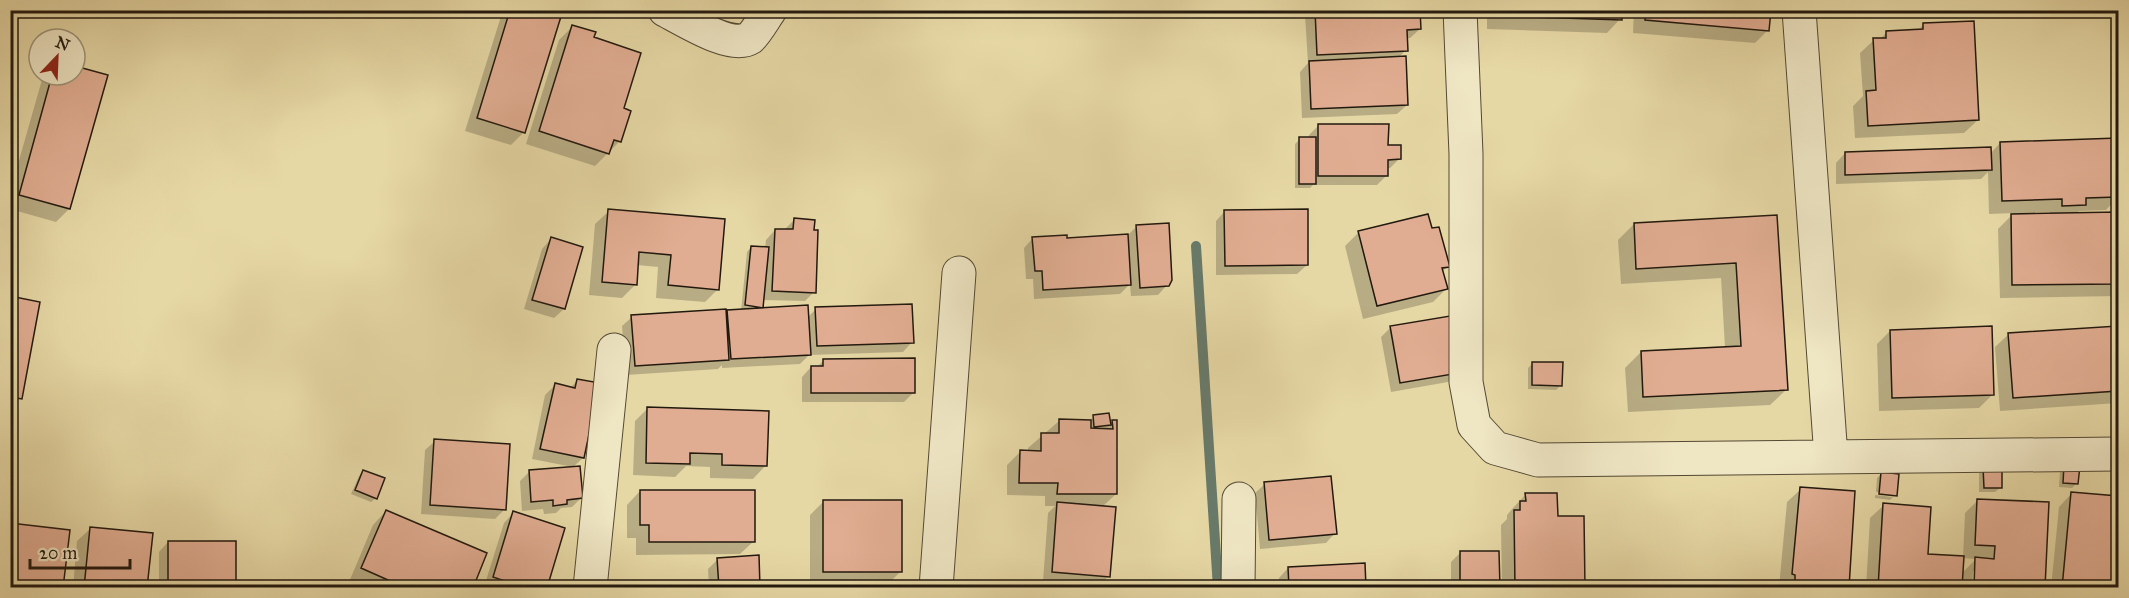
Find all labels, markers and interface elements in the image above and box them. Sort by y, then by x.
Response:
north arrow [27,27,87,87]
text: N [53,32,73,55]
scale bar [30,532,130,570]
text: 20 m [39,542,77,564]

